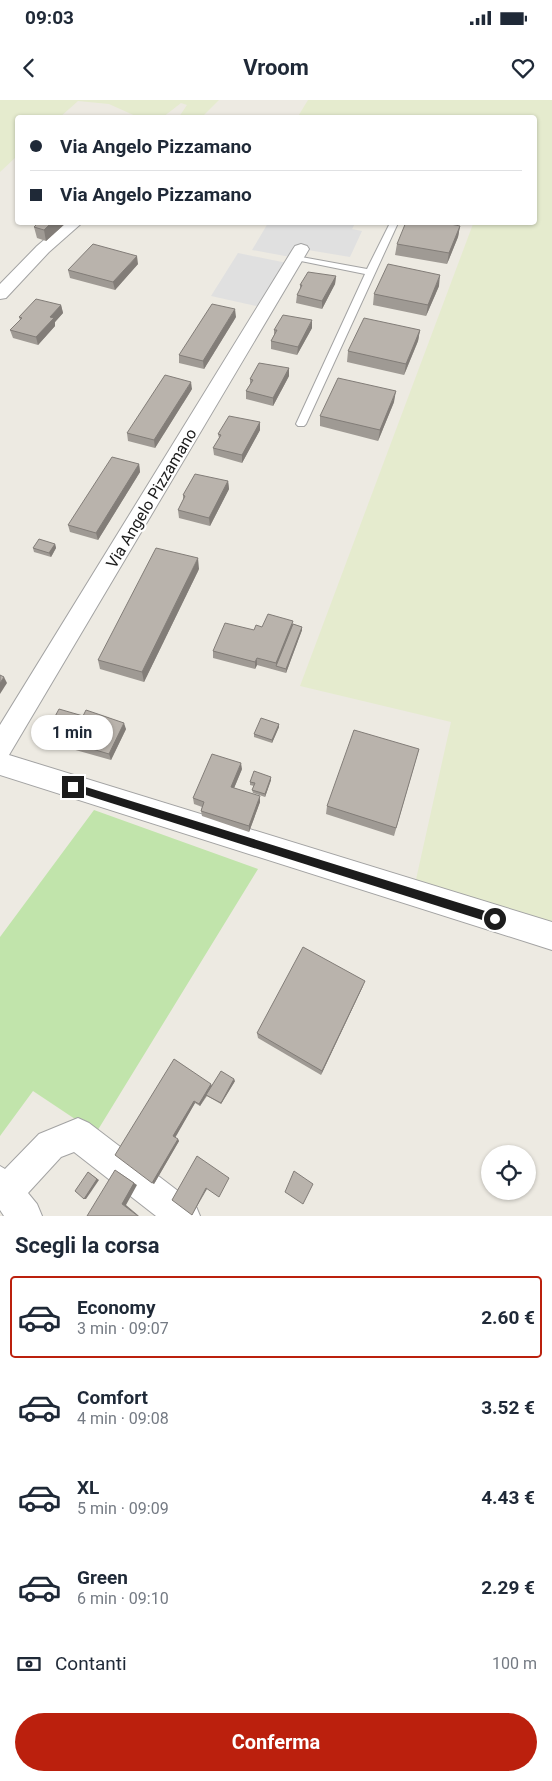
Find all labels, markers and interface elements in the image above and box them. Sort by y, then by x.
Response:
text: 09:03 [25,6,74,29]
icon: back [15,54,43,82]
icon: heart [509,54,537,82]
text: Vroom [243,55,309,80]
text: Via Angelo Pizzamano [60,135,252,158]
text: Via Angelo Pizzamano [60,183,252,206]
street label: Via Angelo Pizzamano [102,425,201,572]
callout: 1 min [32,714,114,750]
text: 1 min [52,723,92,742]
route end [62,776,84,798]
route start [484,908,506,930]
map controls [481,1145,536,1200]
button: locate [481,1145,536,1200]
text: Scegli la corsa [15,1233,160,1258]
icon: car [17,1295,62,1340]
text: Economy [77,1296,156,1319]
text: 2.60 € [481,1306,535,1329]
text: 3 min · 09:07 [77,1319,169,1338]
icon: car [17,1385,62,1430]
text: Comfort [77,1386,148,1409]
text: 3.52 € [481,1396,535,1419]
text: 4 min · 09:08 [77,1409,169,1428]
icon: car [17,1475,62,1520]
text: XL [77,1476,99,1499]
text: 4.43 € [481,1486,535,1509]
text: 5 min · 09:09 [77,1499,169,1518]
icon: car [17,1565,62,1610]
text: Green [77,1566,128,1589]
text: 2.29 € [481,1576,535,1599]
text: 6 min · 09:10 [77,1589,169,1608]
icon: cash [15,1650,43,1678]
text: Contanti [55,1652,127,1675]
text: 100 m [492,1654,537,1673]
button: Conferma [15,1713,537,1771]

